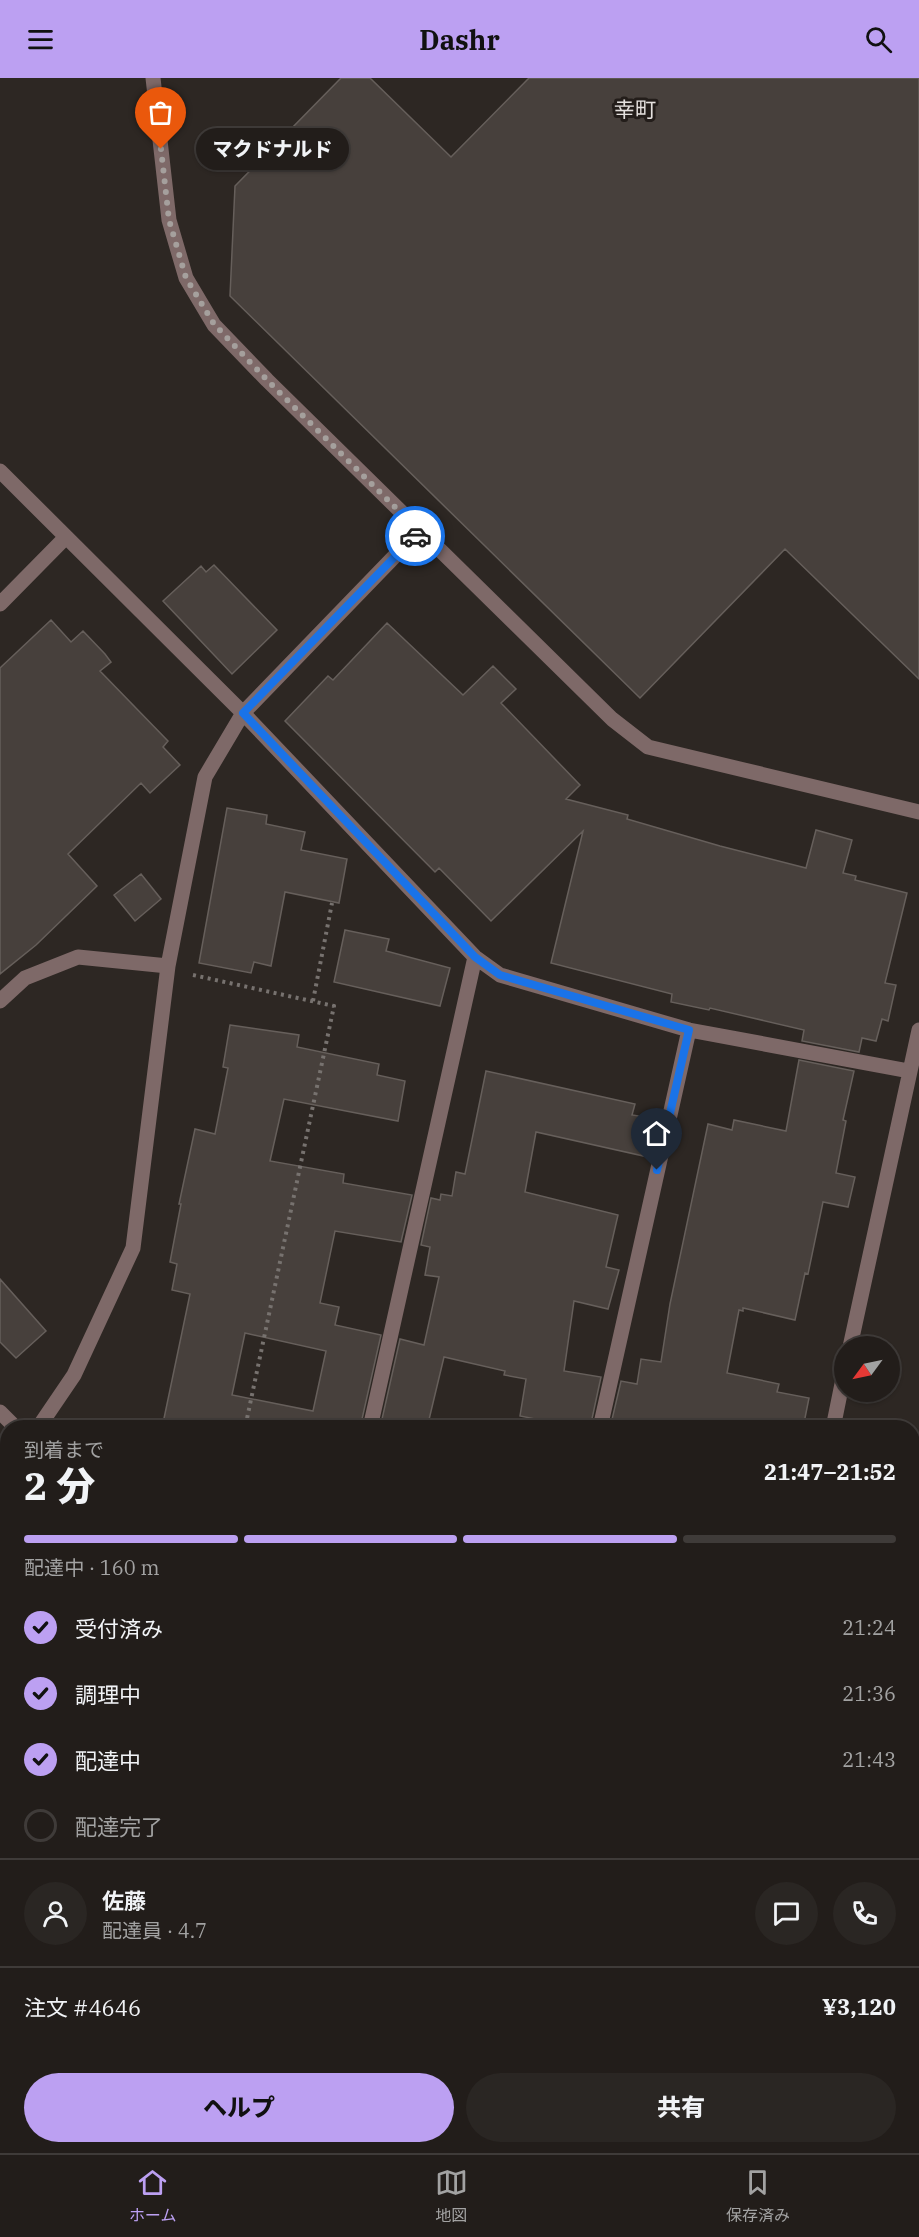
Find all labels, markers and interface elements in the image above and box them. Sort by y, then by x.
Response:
text: Dashr [419,22,500,57]
icon: menu [24,23,57,56]
icon: search [862,23,895,56]
pin [135,87,186,149]
district label: 幸町 [614,95,656,123]
icon: bag [144,96,177,129]
callout: マクドナルド [197,128,350,170]
text: マクドナルド [213,135,333,162]
courier [385,506,445,566]
icon: car [399,520,432,553]
pin [631,1108,682,1170]
icon: home [640,1117,673,1150]
north arrow [834,1336,900,1402]
map controls [834,1336,900,1402]
text: 到着まで [24,1436,104,1463]
text: 21:47–21:52 [764,1457,896,1486]
text: 2 分 [24,1460,95,1511]
text: 配達中 · 160 m [24,1554,159,1581]
icon: check [24,1611,57,1644]
text: 受付済み [75,1614,163,1643]
text: 21:24 [842,1614,896,1641]
icon: check [24,1677,57,1710]
text: 調理中 [75,1680,141,1709]
text: 21:36 [842,1680,896,1707]
icon: check [24,1743,57,1776]
text: 配達中 [75,1746,141,1775]
text: 21:43 [842,1746,896,1773]
text: 配達完了 [75,1812,163,1841]
button: person [24,1882,87,1945]
button: chat [755,1882,818,1945]
button: phone [833,1882,896,1945]
text: 佐藤 [102,1886,146,1915]
text: 配達員 · 4.7 [102,1917,207,1944]
text: ¥3,120 [822,1992,896,2021]
text: 注文 #4646 [24,1993,141,2022]
button: ヘルプ [24,2073,454,2142]
button: 共有 [466,2073,896,2142]
tab: ホーム [129,2166,177,2226]
tab: 地図 [435,2166,468,2226]
tab: 保存済み [726,2166,790,2226]

